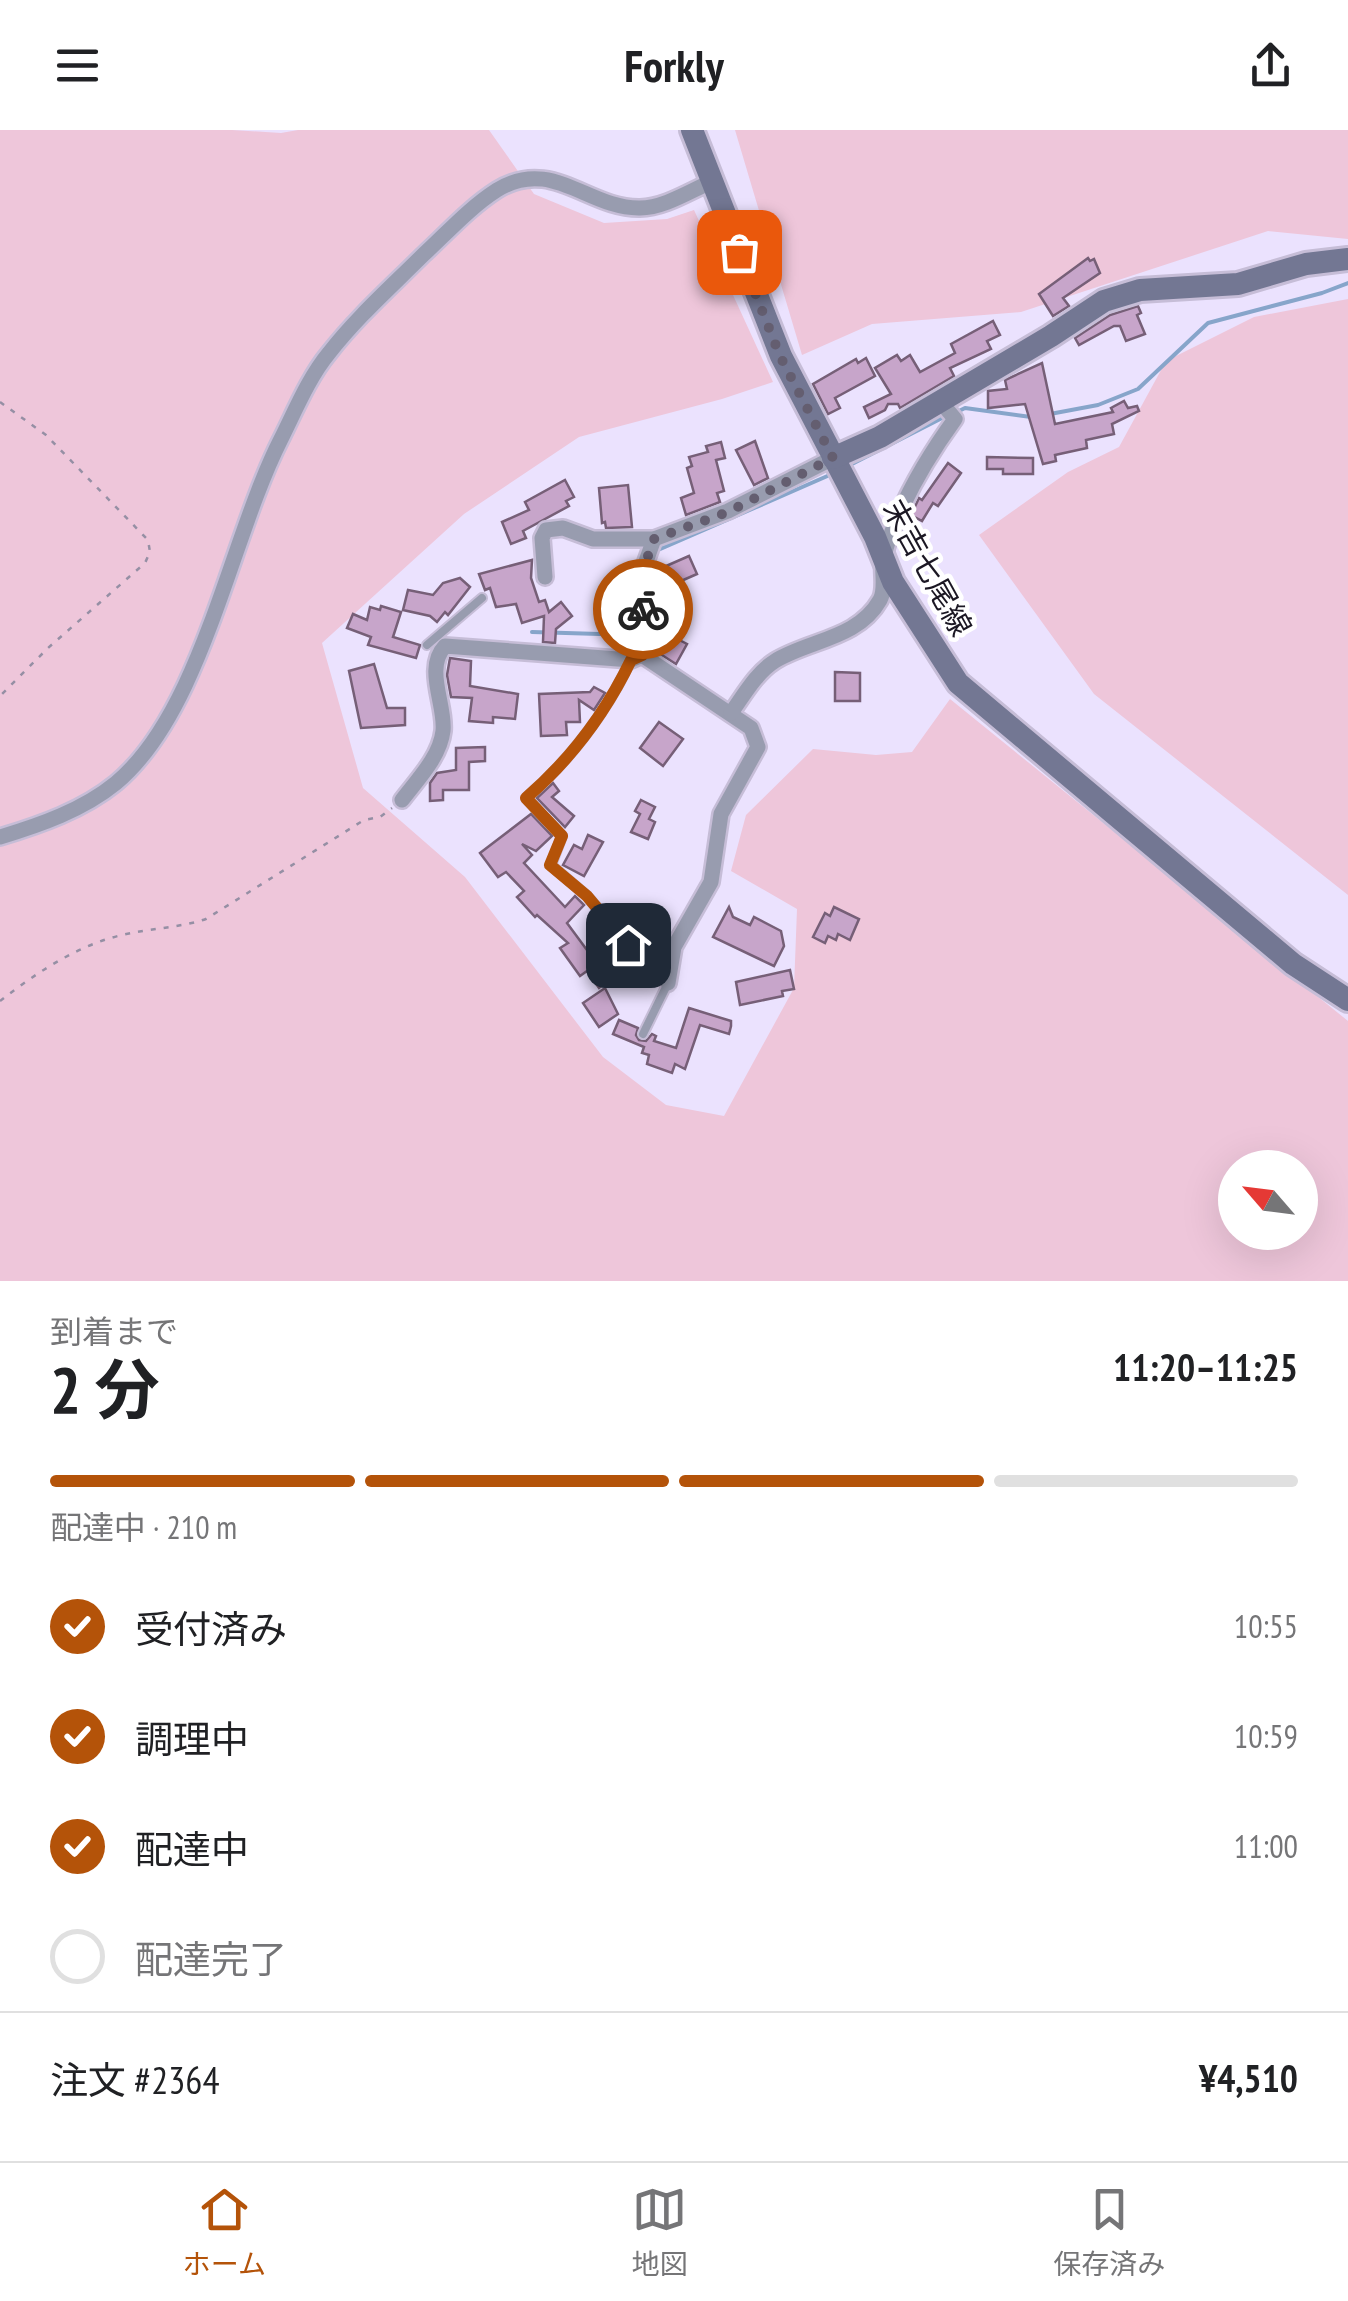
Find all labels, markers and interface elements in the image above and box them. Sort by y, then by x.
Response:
text: Forkly [624,36,724,94]
icon: menu [50,38,105,93]
icon: share [1243,38,1298,93]
pin [697,210,782,295]
icon: bag [712,225,767,280]
street label: 末吉七尾線 [875,492,982,642]
courier [593,559,693,659]
icon: bike [616,582,671,637]
pin [586,903,671,988]
icon: home [601,918,656,973]
north arrow [1218,1150,1318,1250]
map controls [1218,1150,1318,1250]
text: 到着まで [50,1310,178,1352]
text: 11:20–11:25 [1113,1342,1298,1391]
text: 2 分 [50,1347,159,1431]
text: 配達中 · 210 m [50,1506,237,1548]
icon: check [50,1599,105,1654]
text: 受付済み [135,1604,287,1653]
text: 10:55 [1234,1605,1298,1647]
icon: check [50,1709,105,1764]
text: 調理中 [135,1714,249,1763]
text: 10:59 [1234,1715,1298,1757]
icon: check [50,1819,105,1874]
text: 配達中 [135,1824,249,1873]
text: 11:00 [1234,1825,1298,1867]
text: 配達完了 [135,1934,287,1983]
text: ¥4,510 [1199,2053,1298,2102]
text: 注文 #2364 [50,2055,220,2104]
tab: ホーム [183,2182,266,2282]
tab: 地図 [632,2182,688,2282]
tab: 保存済み [1053,2182,1165,2282]

